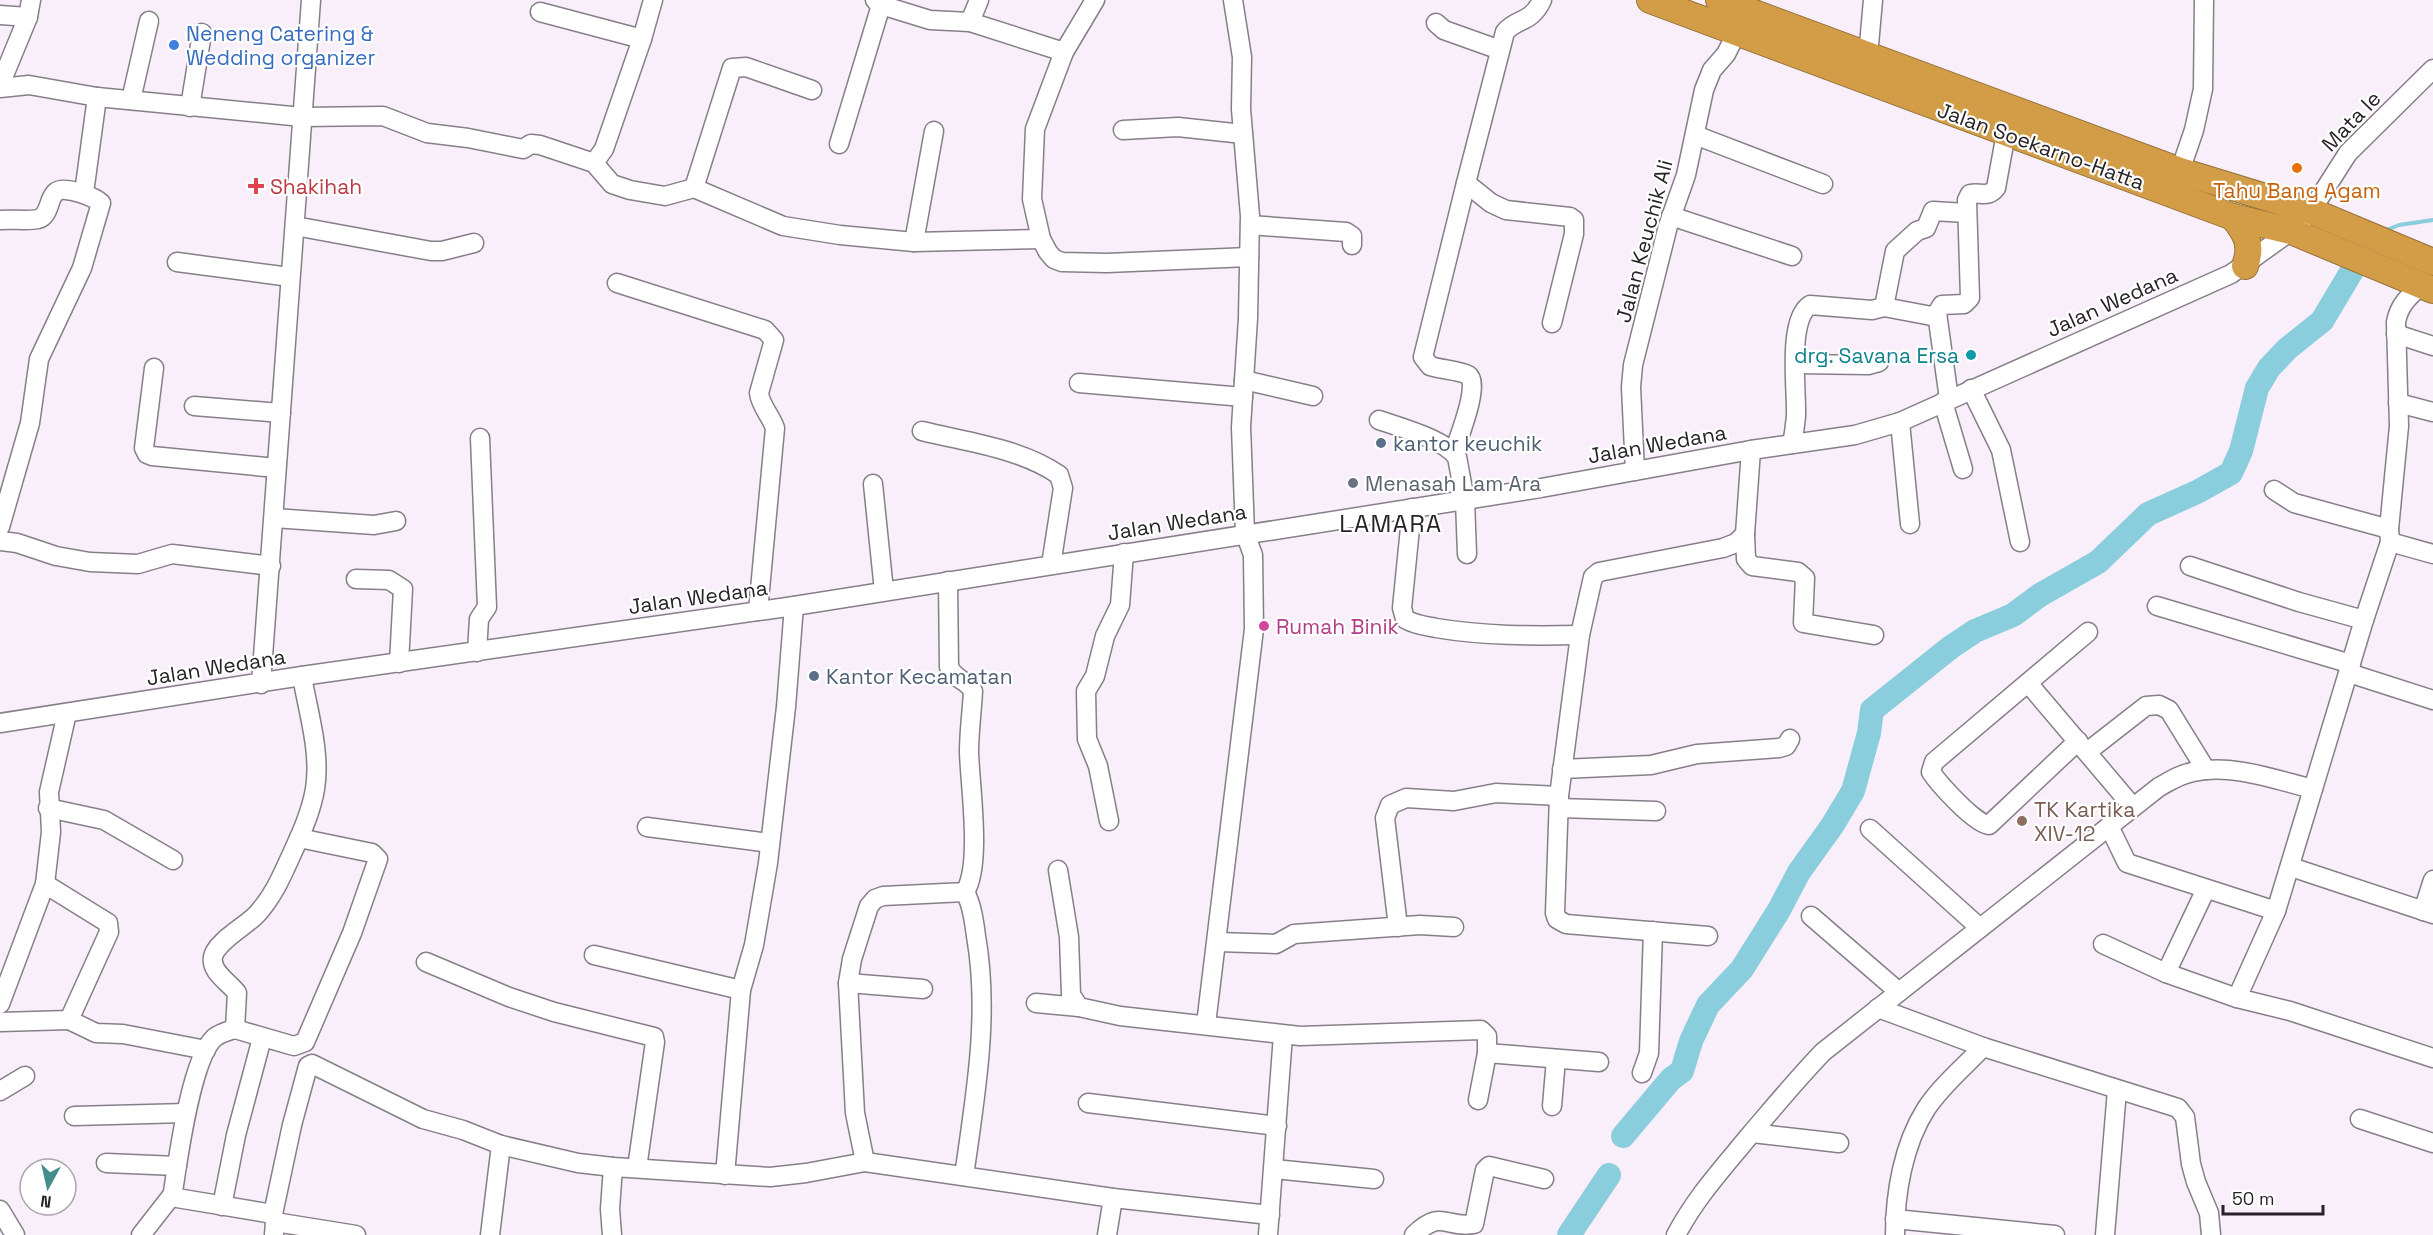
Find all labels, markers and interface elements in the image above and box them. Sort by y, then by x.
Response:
place label: Neneng Catering & Wedding organizer [186,20,376,71]
marker: Neneng Catering & Wedding organizer [167,38,181,52]
street label: Mata Ie [2316,85,2386,157]
street label: Jalan Soekarno-Hatta [1934,96,2148,196]
street label: Jalan Keuchik Ali [1609,157,1679,325]
marker: Tahu Bang Agam [2290,161,2304,175]
place label: Shakihah [270,173,362,200]
marker: Shakihah [247,177,265,195]
place label: Tahu Bang Agam [2213,177,2381,204]
street label: Jalan Wedana [2042,261,2182,343]
place label: drg. Savana Ersa [1794,342,1959,369]
marker: drg. Savana Ersa [1964,348,1978,362]
street label: Jalan Wedana [1586,419,1728,469]
place label: kantor keuchik [1393,430,1542,457]
marker: kantor keuchik [1374,436,1388,450]
place label: Menasah Lam Ara [1365,470,1541,497]
marker: Menasah Lam Ara [1346,476,1360,490]
street label: Jalan Wedana [1106,498,1248,546]
district label: LAMARA [1339,508,1443,539]
street label: Jalan Wedana [627,574,769,620]
place label: Rumah Binik [1276,613,1399,640]
marker: Rumah Binik [1257,619,1271,633]
street label: Jalan Wedana [145,643,287,691]
place label: Kantor Kecamatan [826,663,1013,690]
marker: Kantor Kecamatan [807,669,821,683]
place label: TK Kartika XIV-12 [2034,796,2135,847]
marker: TK Kartika XIV-12 [2015,814,2029,828]
north arrow [18,1157,78,1217]
scale bar [2223,1178,2324,1216]
text: 50 m [2232,1187,2274,1210]
text: N [39,1190,53,1213]

